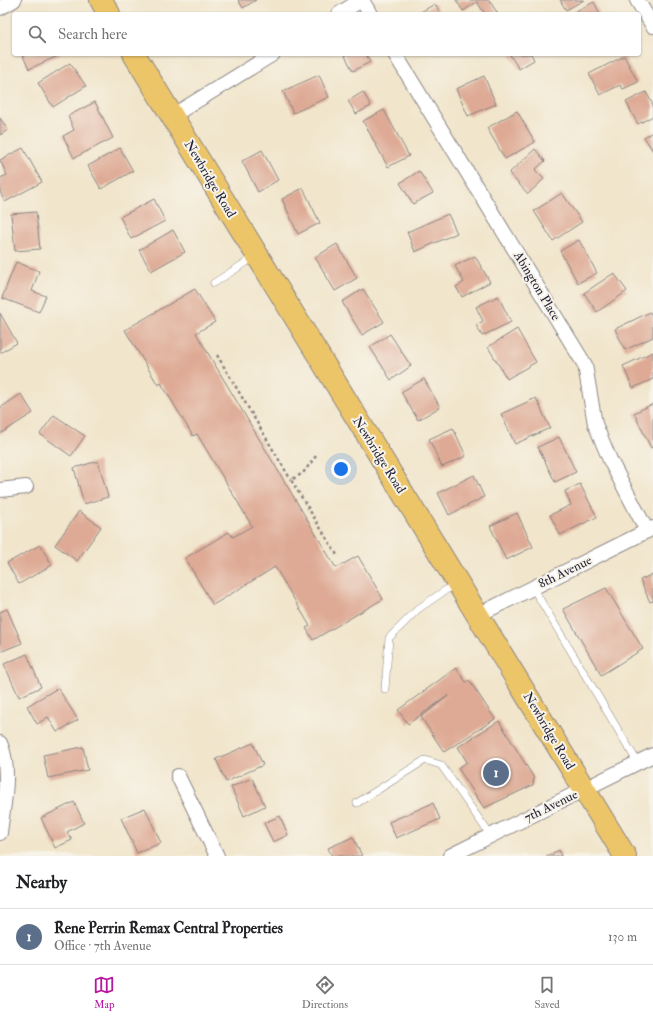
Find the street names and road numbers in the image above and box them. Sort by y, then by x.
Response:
street label: Newbridge Road [181,137,240,221]
street label: Abington Place [510,248,564,324]
street label: Newbridge Road [349,414,409,497]
street label: 8th Avenue [536,552,595,592]
street label: Newbridge Road [520,689,579,773]
street label: 7th Avenue [522,786,581,826]

